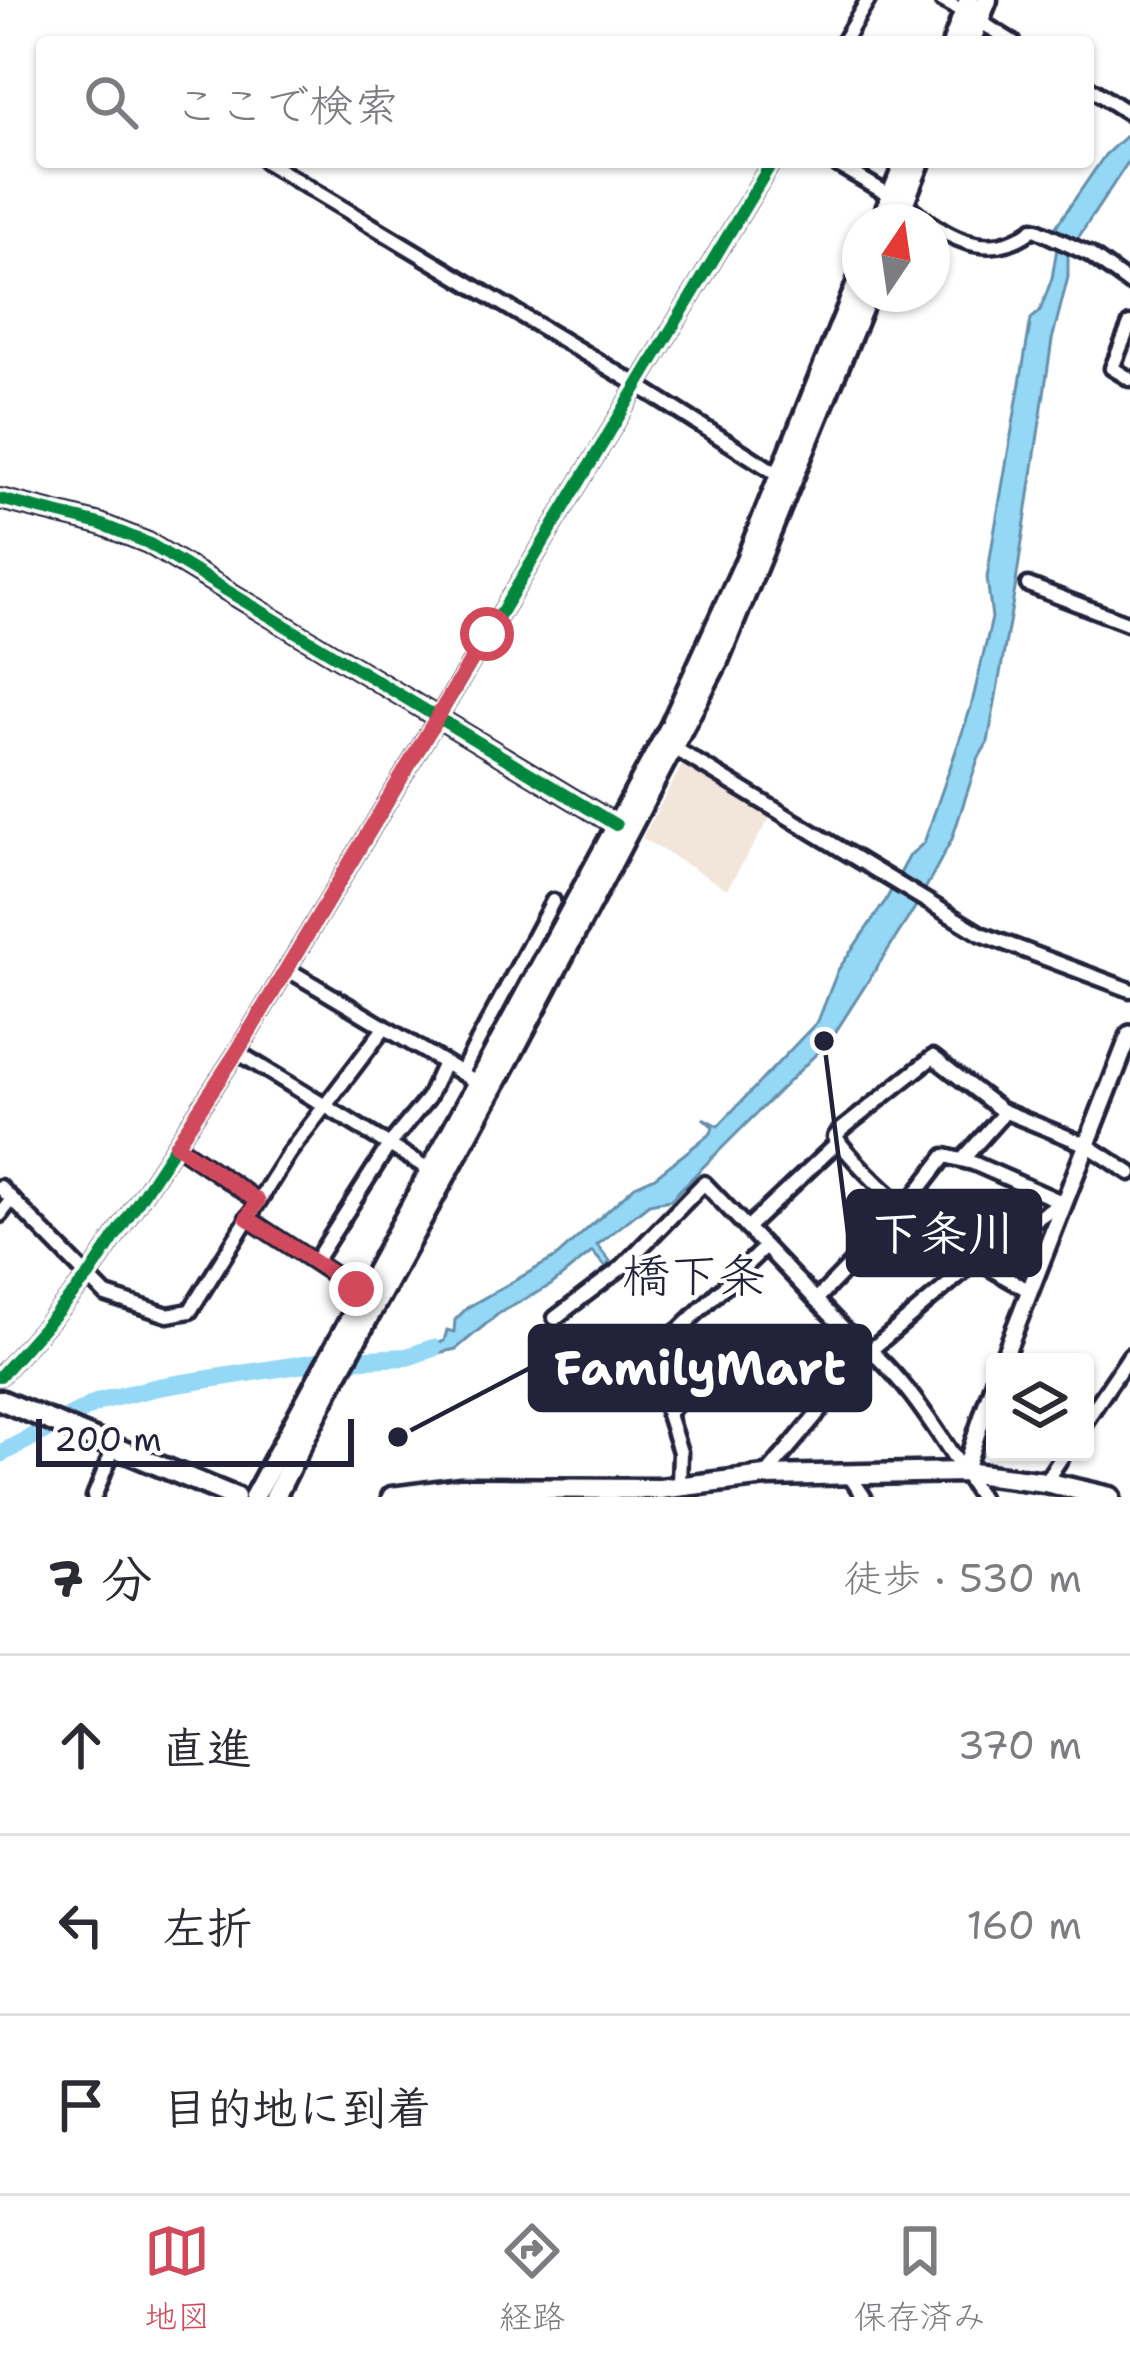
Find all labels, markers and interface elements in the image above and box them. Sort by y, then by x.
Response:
search box [36,36,1094,168]
icon: search [78,69,144,135]
text: ここで検索 [174,75,399,135]
north arrow [842,204,950,312]
route start [460,607,514,661]
callout: 下条川 [848,1191,1040,1275]
text: 下条川 [872,1201,1016,1265]
district label: 橋下条 [622,1243,766,1307]
route end [329,1262,383,1316]
callout: FamilyMart [530,1326,870,1410]
text: FamilyMart [554,1336,846,1400]
map controls [986,1353,1094,1461]
button: layers [986,1353,1094,1461]
scale bar [36,1413,354,1466]
text: 200 m [54,1417,162,1462]
text: 7 分 [48,1545,152,1613]
text: 徒歩 · 530 m [844,1552,1082,1604]
icon: ahead [48,1712,114,1778]
text: 直進 [162,1718,252,1778]
text: 370 m [957,1719,1082,1771]
icon: left [48,1892,114,1958]
text: 左折 [162,1898,252,1958]
text: 160 m [967,1899,1082,1951]
icon: arrive [48,2072,114,2138]
text: 目的地に到着 [162,2078,432,2138]
tab: 地図 [144,2218,210,2339]
tab: 経路 [499,2218,565,2339]
tab: 保存済み [854,2218,986,2339]

